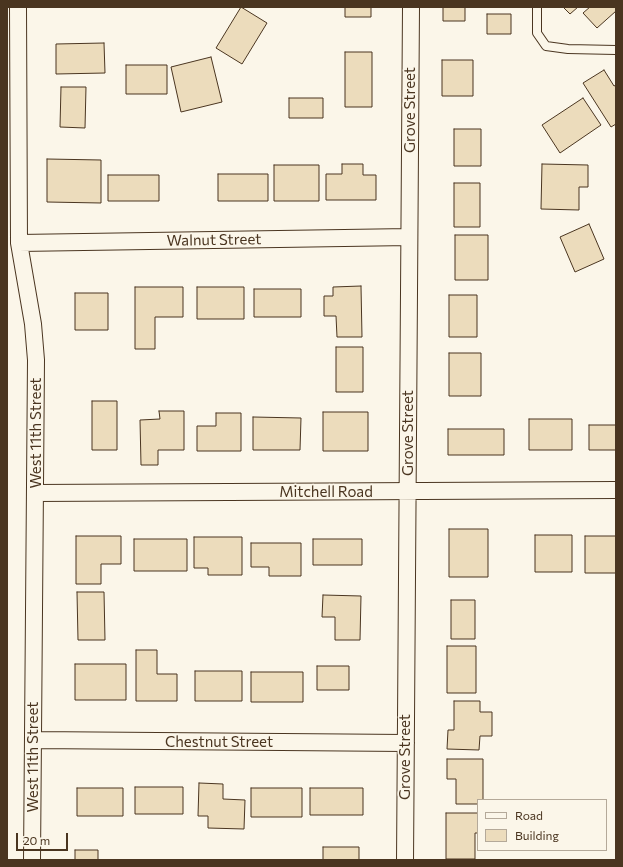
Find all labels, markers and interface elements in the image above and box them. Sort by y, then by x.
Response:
street label: Grove Street [401,67,419,153]
street label: Walnut Street [167,230,261,250]
street label: West 11th Street [27,378,45,488]
street label: Grove Street [399,390,417,476]
street label: Mitchell Road [279,483,373,501]
street label: West 11th Street [24,702,42,812]
street label: Grove Street [396,714,414,800]
street label: Chestnut Street [165,733,273,751]
legend [477,799,607,851]
text: Road [515,808,543,822]
scale bar [18,825,70,851]
text: Building [515,828,559,842]
text: 20 m [23,833,50,847]

